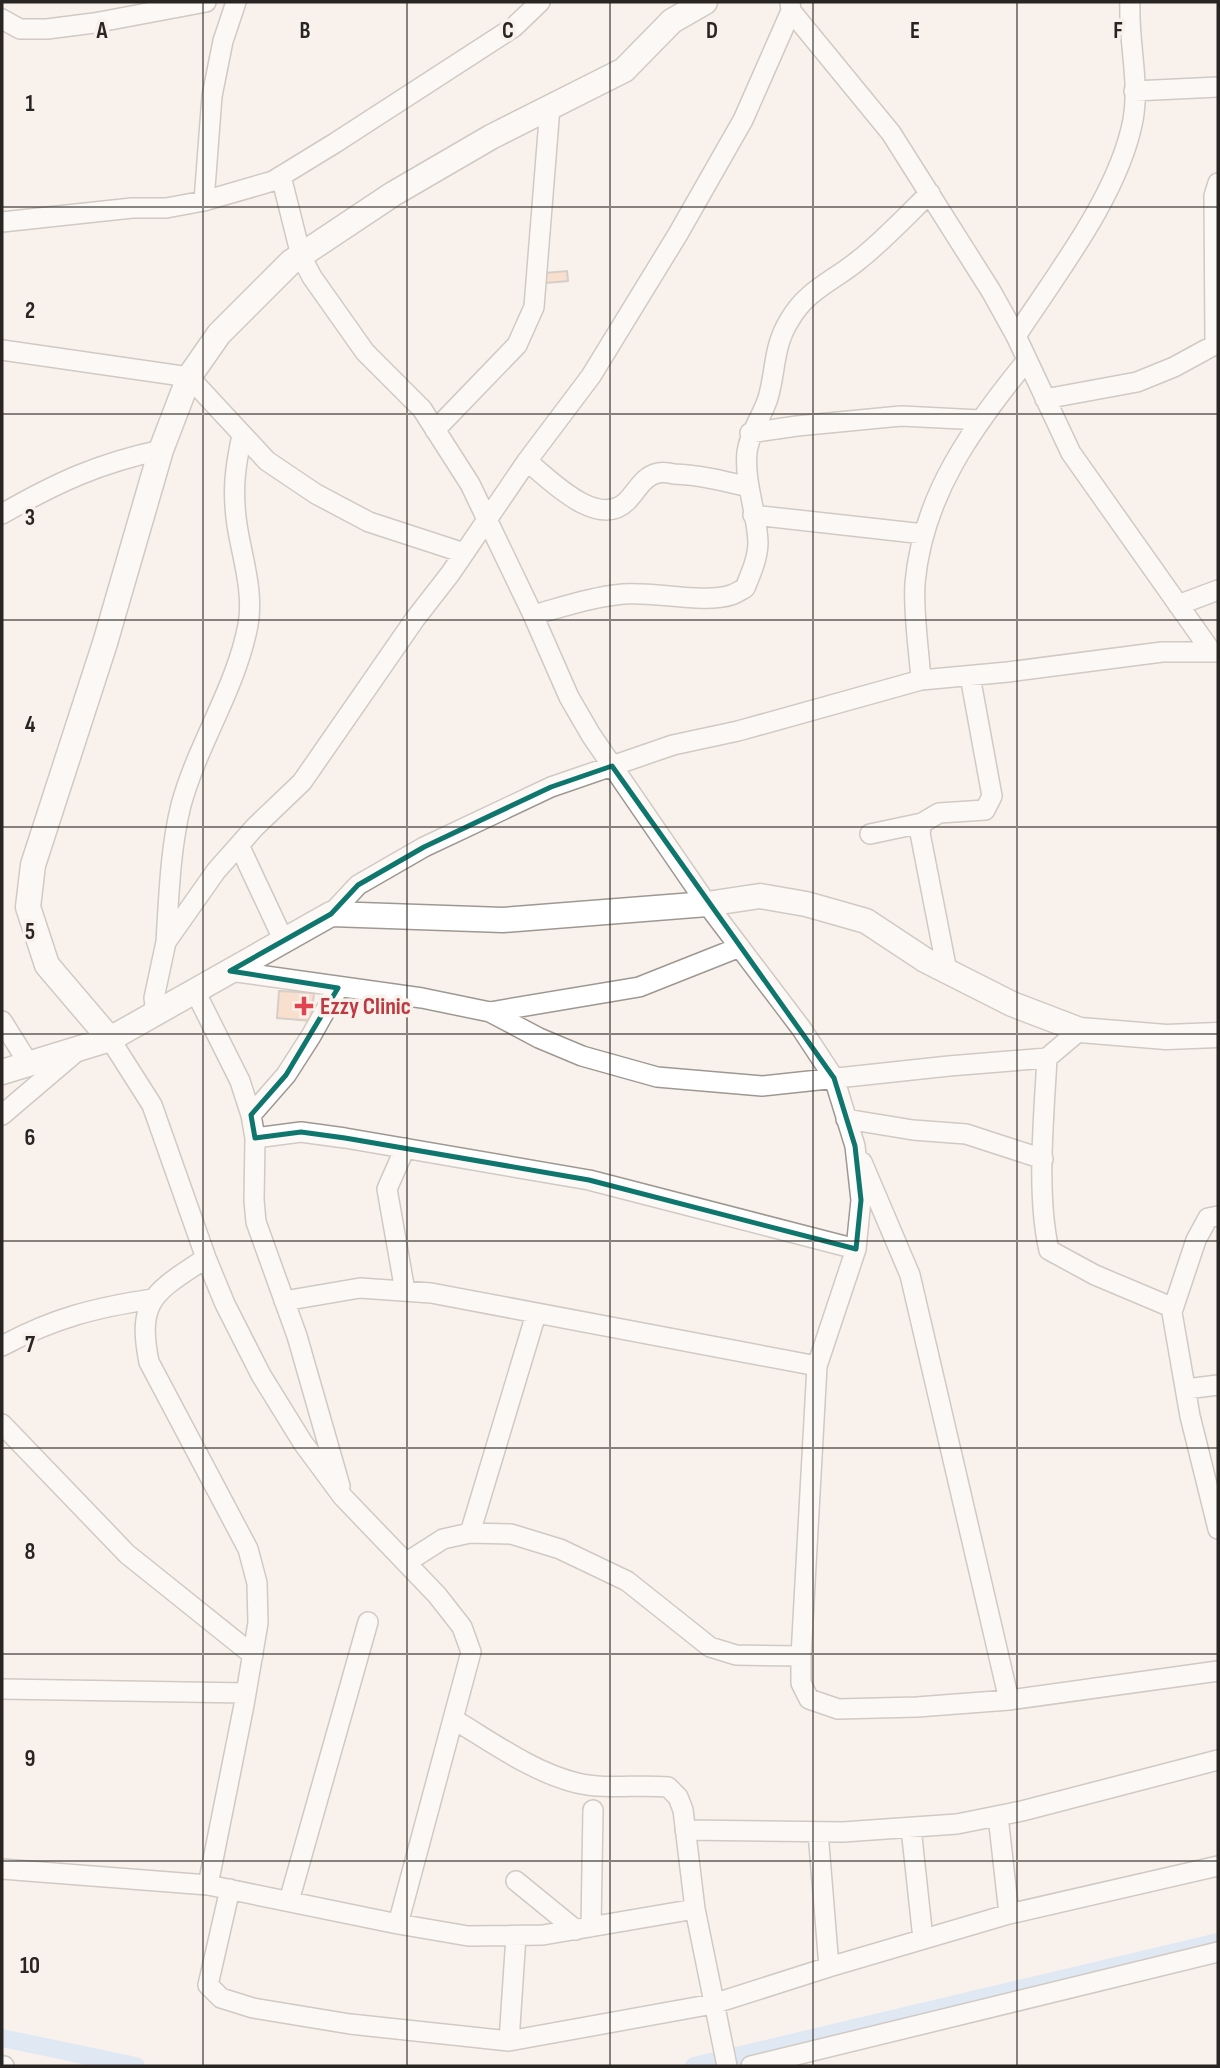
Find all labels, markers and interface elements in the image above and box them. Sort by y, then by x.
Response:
text: A [96,17,109,45]
text: B [300,17,311,45]
text: C [502,17,514,45]
text: D [706,17,718,45]
text: E [910,17,920,45]
text: F [1113,17,1123,45]
text: 1 [25,90,35,118]
text: 2 [25,297,35,325]
text: 3 [25,504,35,532]
text: 4 [25,711,36,739]
text: 5 [25,918,35,946]
place label: Ezzy Clinic [320,992,411,1021]
marker: Ezzy Clinic [294,996,314,1016]
text: 6 [25,1124,35,1152]
text: 7 [25,1331,35,1359]
text: 8 [25,1538,36,1566]
text: 9 [25,1745,35,1773]
text: 10 [20,1952,40,1980]

